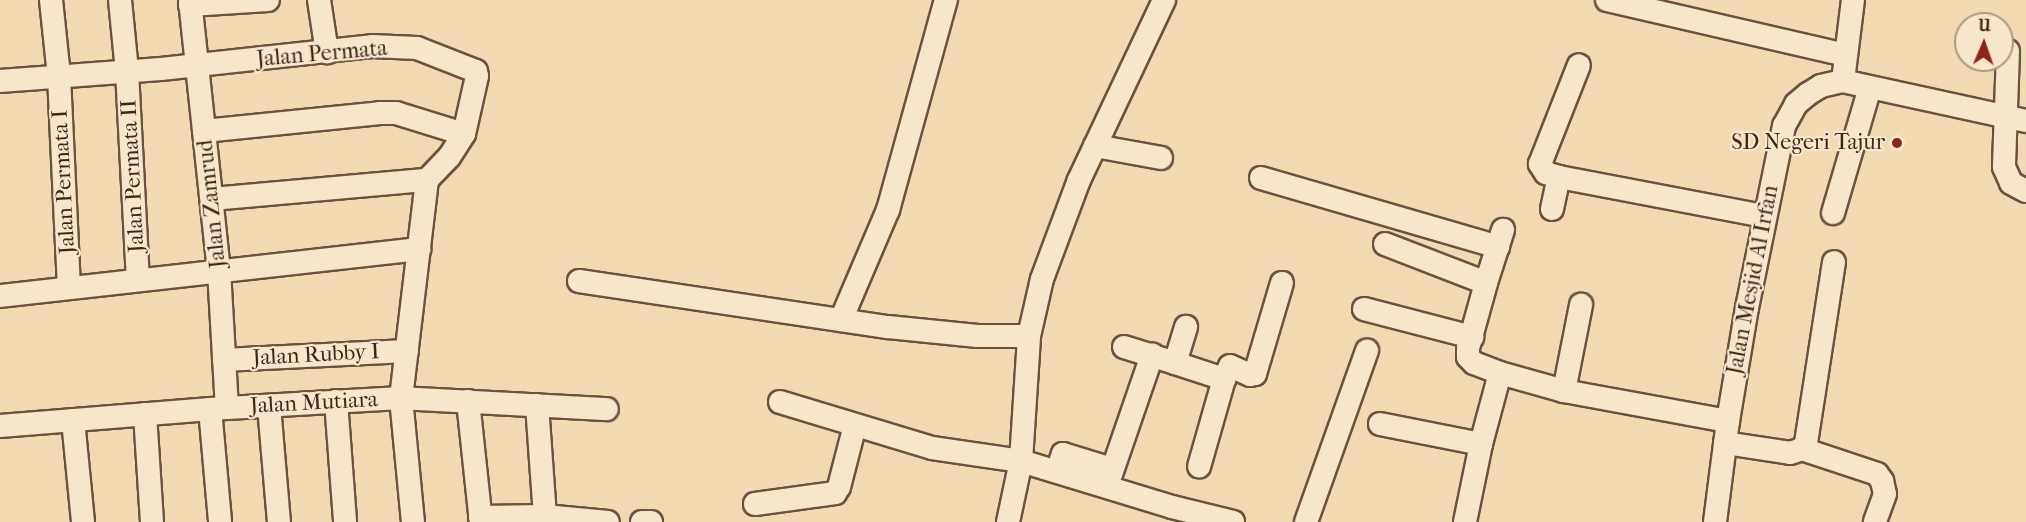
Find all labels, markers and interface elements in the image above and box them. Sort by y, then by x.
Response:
north arrow [1954,12,2014,72]
text: U [1978,16,1991,35]
street label: Jalan Permata [255,35,389,73]
street label: Jalan Permata II [116,99,150,253]
street label: Jalan Permata I [47,109,81,255]
place label: SD Negeri Tajur [1731,130,1885,156]
marker: SD Negeri Tajur [1890,136,1904,150]
street label: Jalan Zamrud [192,139,232,269]
street label: Jalan Mesjid Al Irfan [1722,183,1784,377]
street label: Jalan Rubby I [252,338,380,372]
street label: Jalan Mutiara [249,386,379,420]

